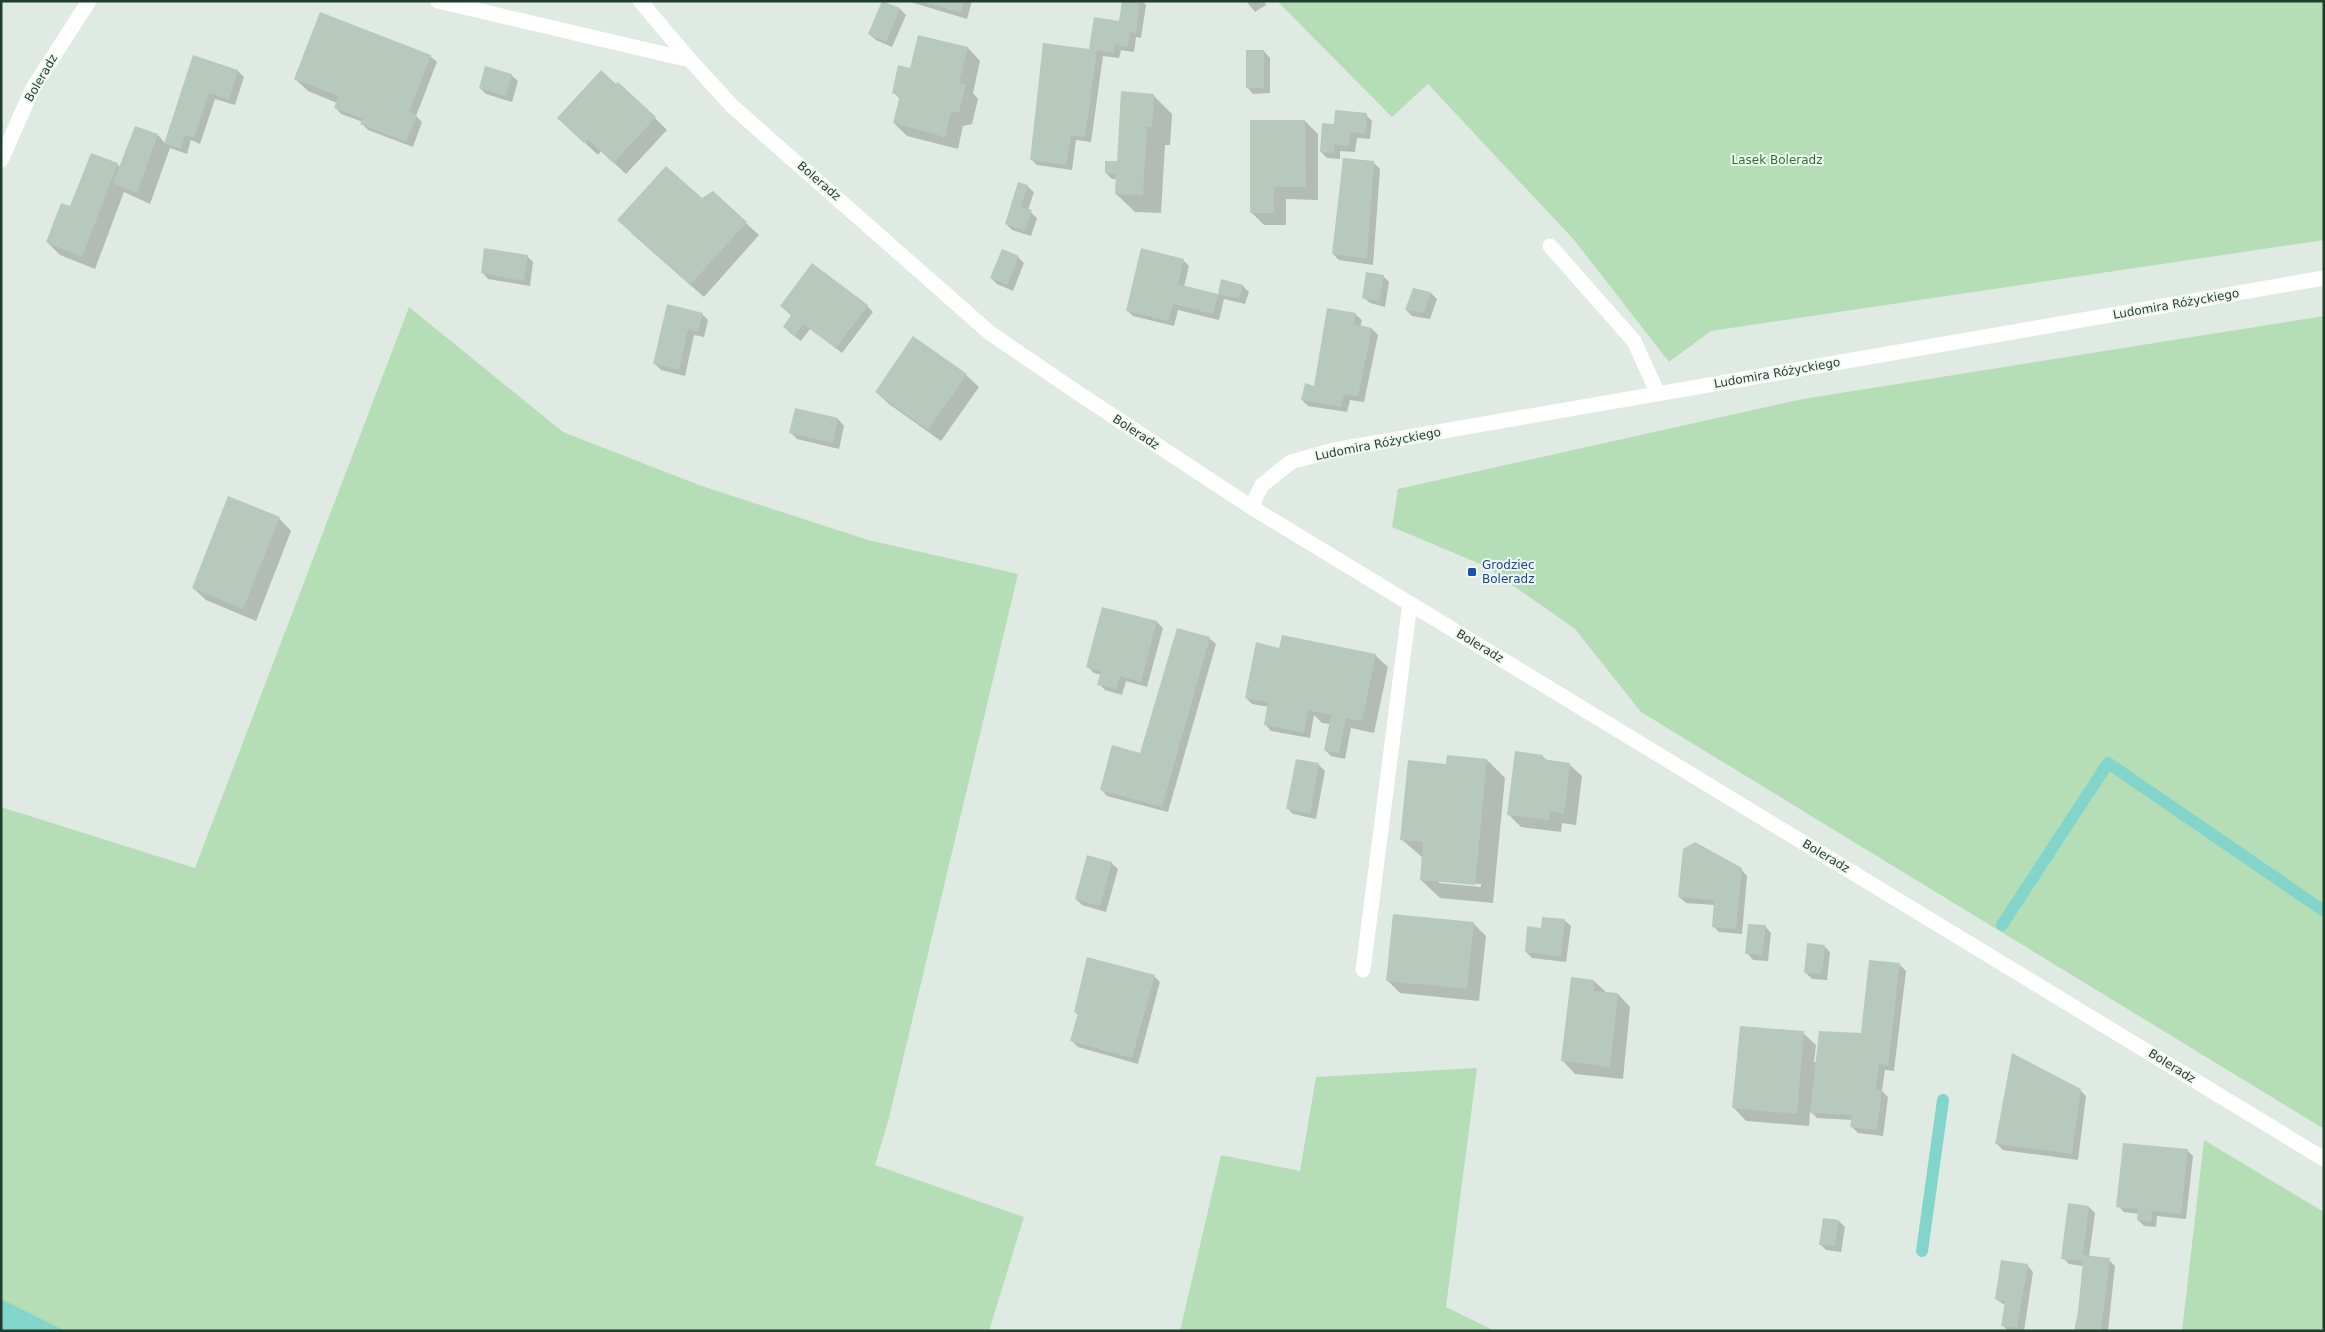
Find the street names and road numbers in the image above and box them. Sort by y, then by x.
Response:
street label: Boleradz [22,52,60,104]
street label: Boleradz [795,158,843,204]
street label: Ludomira Różyckiego [2112,286,2240,322]
street label: Ludomira Różyckiego [1713,355,1841,391]
street label: Boleradz [1110,412,1162,452]
street label: Ludomira Różyckiego [1314,425,1442,463]
street label: Boleradz [1454,626,1506,666]
street label: Boleradz [1800,836,1852,876]
street label: Boleradz [2146,1046,2198,1086]

